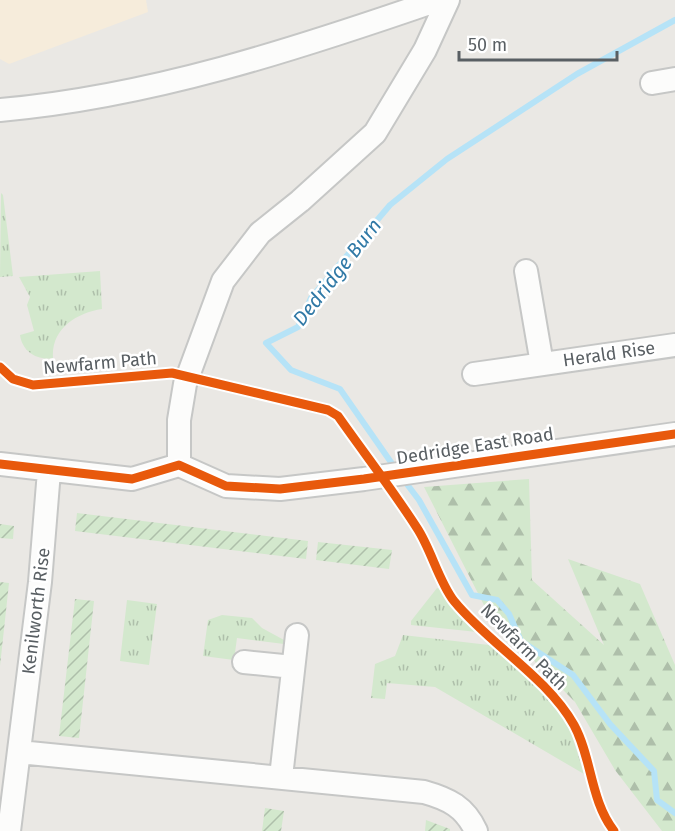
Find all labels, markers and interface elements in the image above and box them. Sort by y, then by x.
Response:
scale bar [459,24,616,62]
text: 50 m [468,34,507,56]
water label: Dedridge Burn [288,214,386,330]
street label: Herald Rise [561,337,657,371]
street label: Newfarm Path [42,347,158,379]
street label: Dedridge East Road [395,423,555,469]
street label: Kenilworth Rise [17,546,55,676]
street label: Newfarm Path [476,599,572,695]

